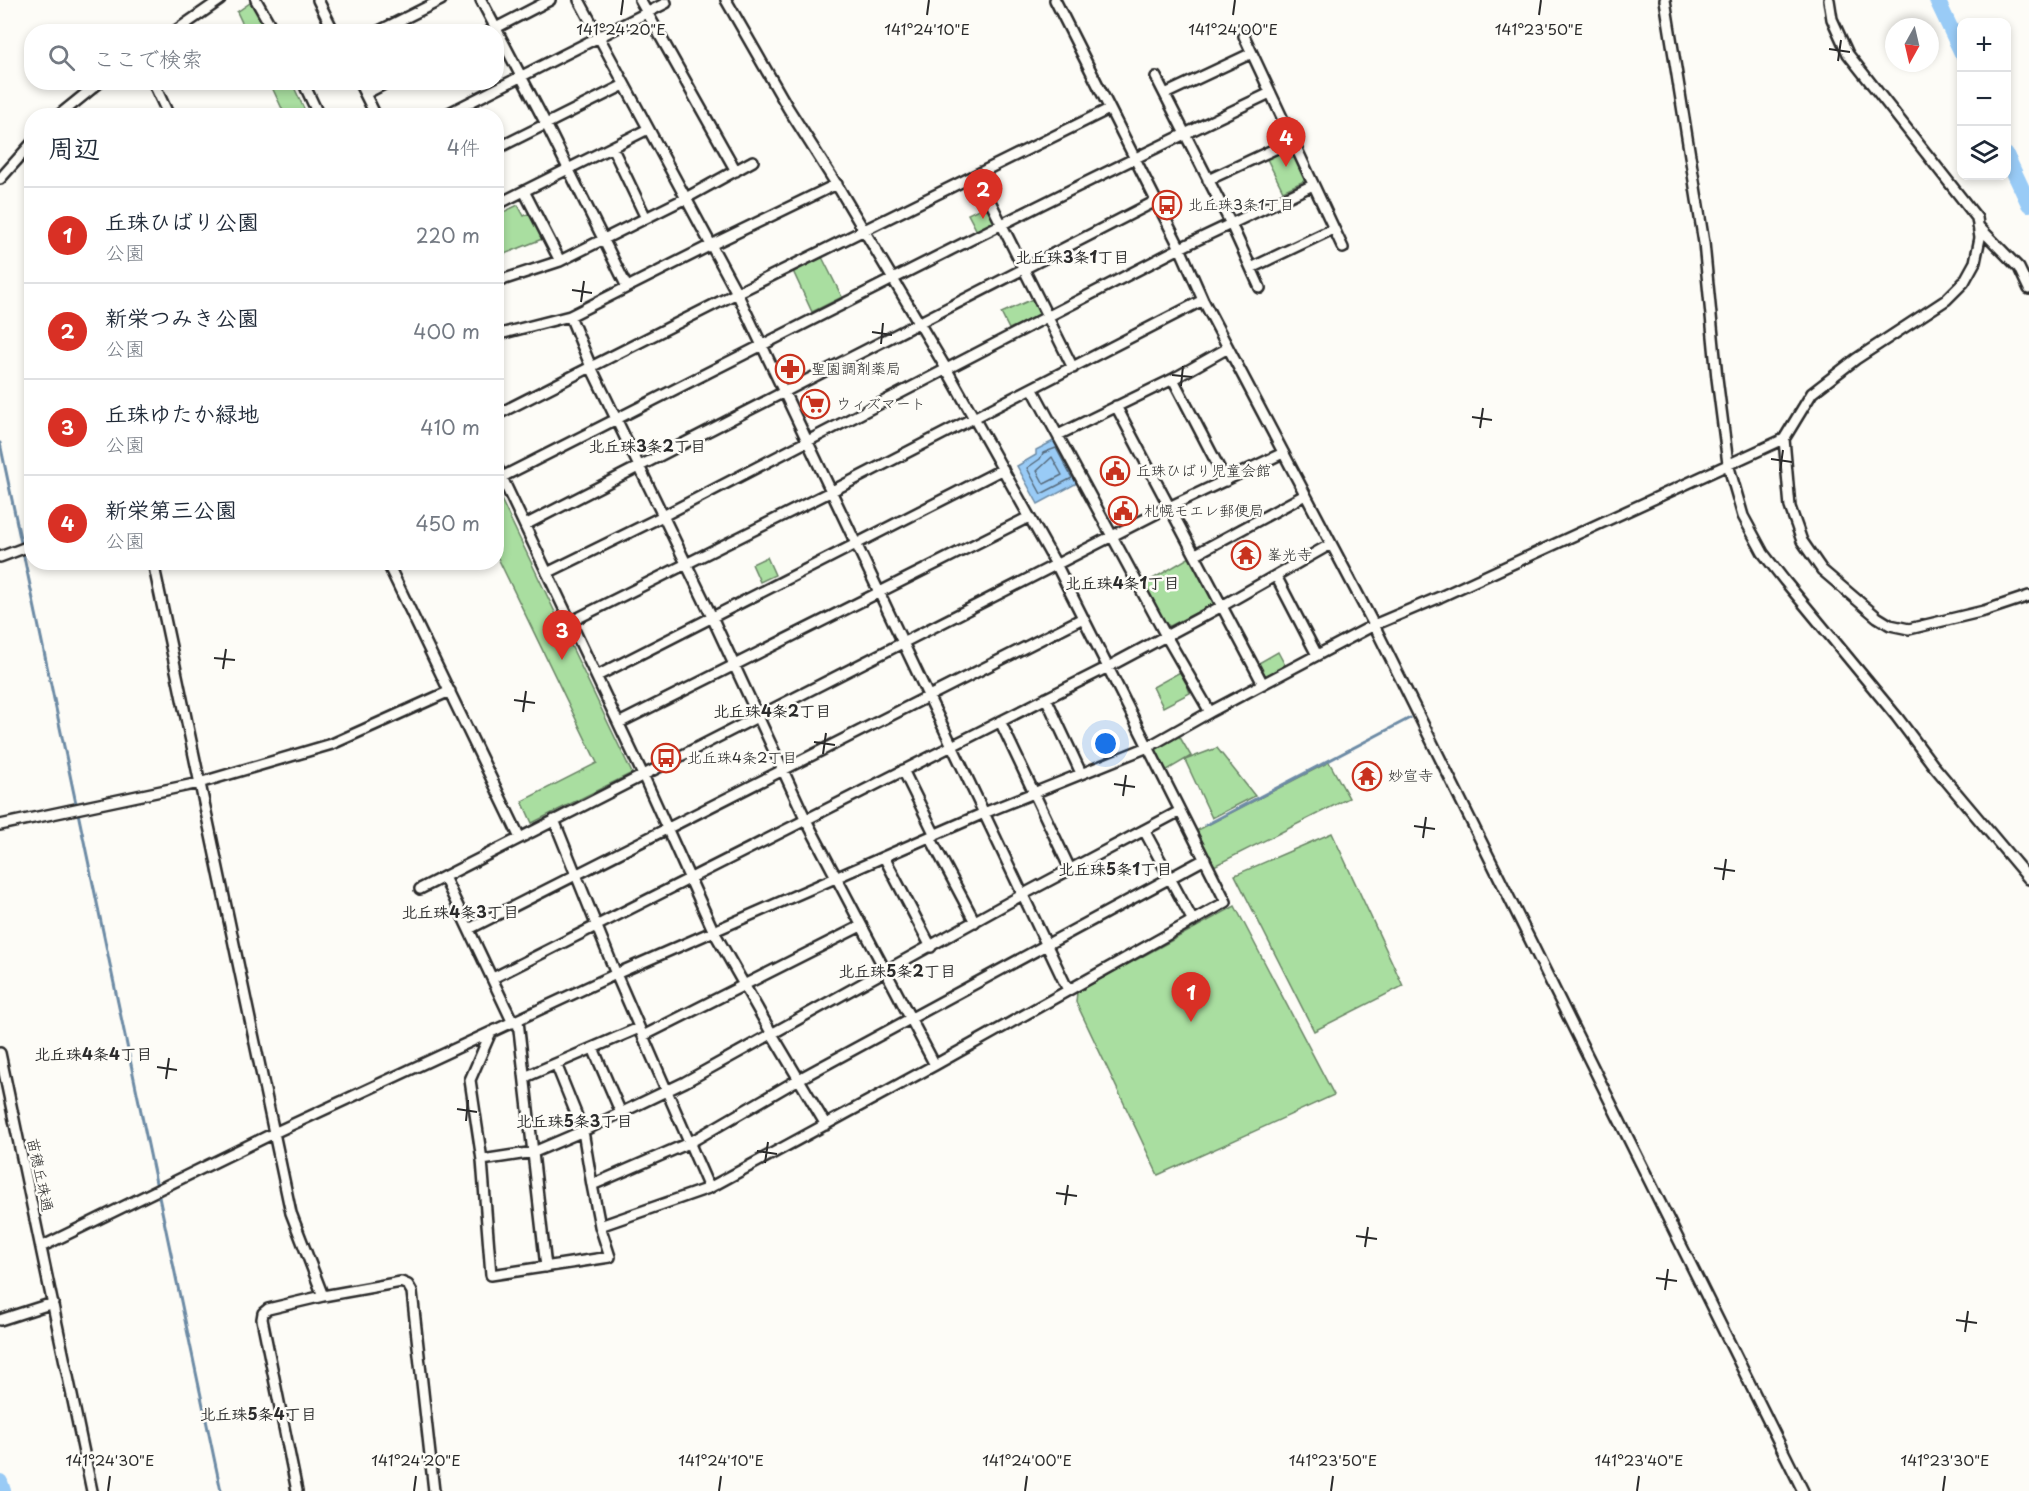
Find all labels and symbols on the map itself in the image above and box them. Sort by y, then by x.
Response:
text: 141°24'20"E [576,17,666,40]
text: 141°24'10"E [884,17,970,40]
text: 141°24'00"E [1188,17,1278,40]
text: 141°23'50"E [1495,17,1583,40]
north arrow [1885,18,1939,72]
pin: 4 [1266,118,1306,167]
pin: 2 [964,170,1002,219]
bus stop icon: 北丘珠3条1丁目 [1151,189,1183,221]
place label: 北丘珠3条1丁目 [1188,192,1295,215]
district label: 北丘珠3条1丁目 [1015,244,1129,268]
pharmacy icon: 聖園調剤薬局 [774,353,806,385]
place label: 聖園調剤薬局 [811,356,901,379]
supermarket icon: ウィズマート [799,388,831,420]
place label: ウィズマート [836,391,926,414]
district label: 北丘珠3条2丁目 [588,433,706,457]
public building icon: 丘珠ひばり児童会館 [1099,455,1131,487]
place label: 丘珠ひばり児童会館 [1136,458,1271,481]
public building icon: 札幌モエレ郵便局 [1107,495,1139,527]
place label: 札幌モエレ郵便局 [1144,498,1264,521]
temple icon: 峯光寺 [1230,539,1262,571]
place label: 峯光寺 [1267,542,1312,565]
district label: 北丘珠4条1丁目 [1065,570,1179,594]
pin: 3 [542,610,582,660]
district label: 北丘珠4条2丁目 [713,698,831,722]
your location [1091,729,1120,758]
bus stop icon: 北丘珠4条2丁目 [650,742,682,774]
place label: 北丘珠4条2丁目 [687,745,798,768]
temple icon: 妙宣寺 [1351,760,1383,792]
place label: 妙宣寺 [1388,763,1433,786]
district label: 北丘珠5条1丁目 [1058,856,1172,880]
district label: 北丘珠4条3丁目 [401,899,519,923]
district label: 北丘珠5条2丁目 [838,958,956,982]
pin: 1 [1172,972,1210,1022]
district label: 北丘珠4条4丁目 [34,1041,152,1065]
district label: 北丘珠5条3丁目 [516,1108,632,1132]
street label: 苗穂丘珠通 [22,1136,61,1214]
district label: 北丘珠5条4丁目 [199,1401,317,1425]
text: 141°24'30"E [66,1448,154,1471]
text: 141°24'20"E [371,1448,461,1471]
text: 141°24'10"E [678,1448,764,1471]
text: 141°24'00"E [982,1448,1072,1471]
text: 141°23'50"E [1289,1448,1377,1471]
text: 141°23'40"E [1595,1448,1683,1471]
text: 141°23'30"E [1900,1448,1990,1471]

